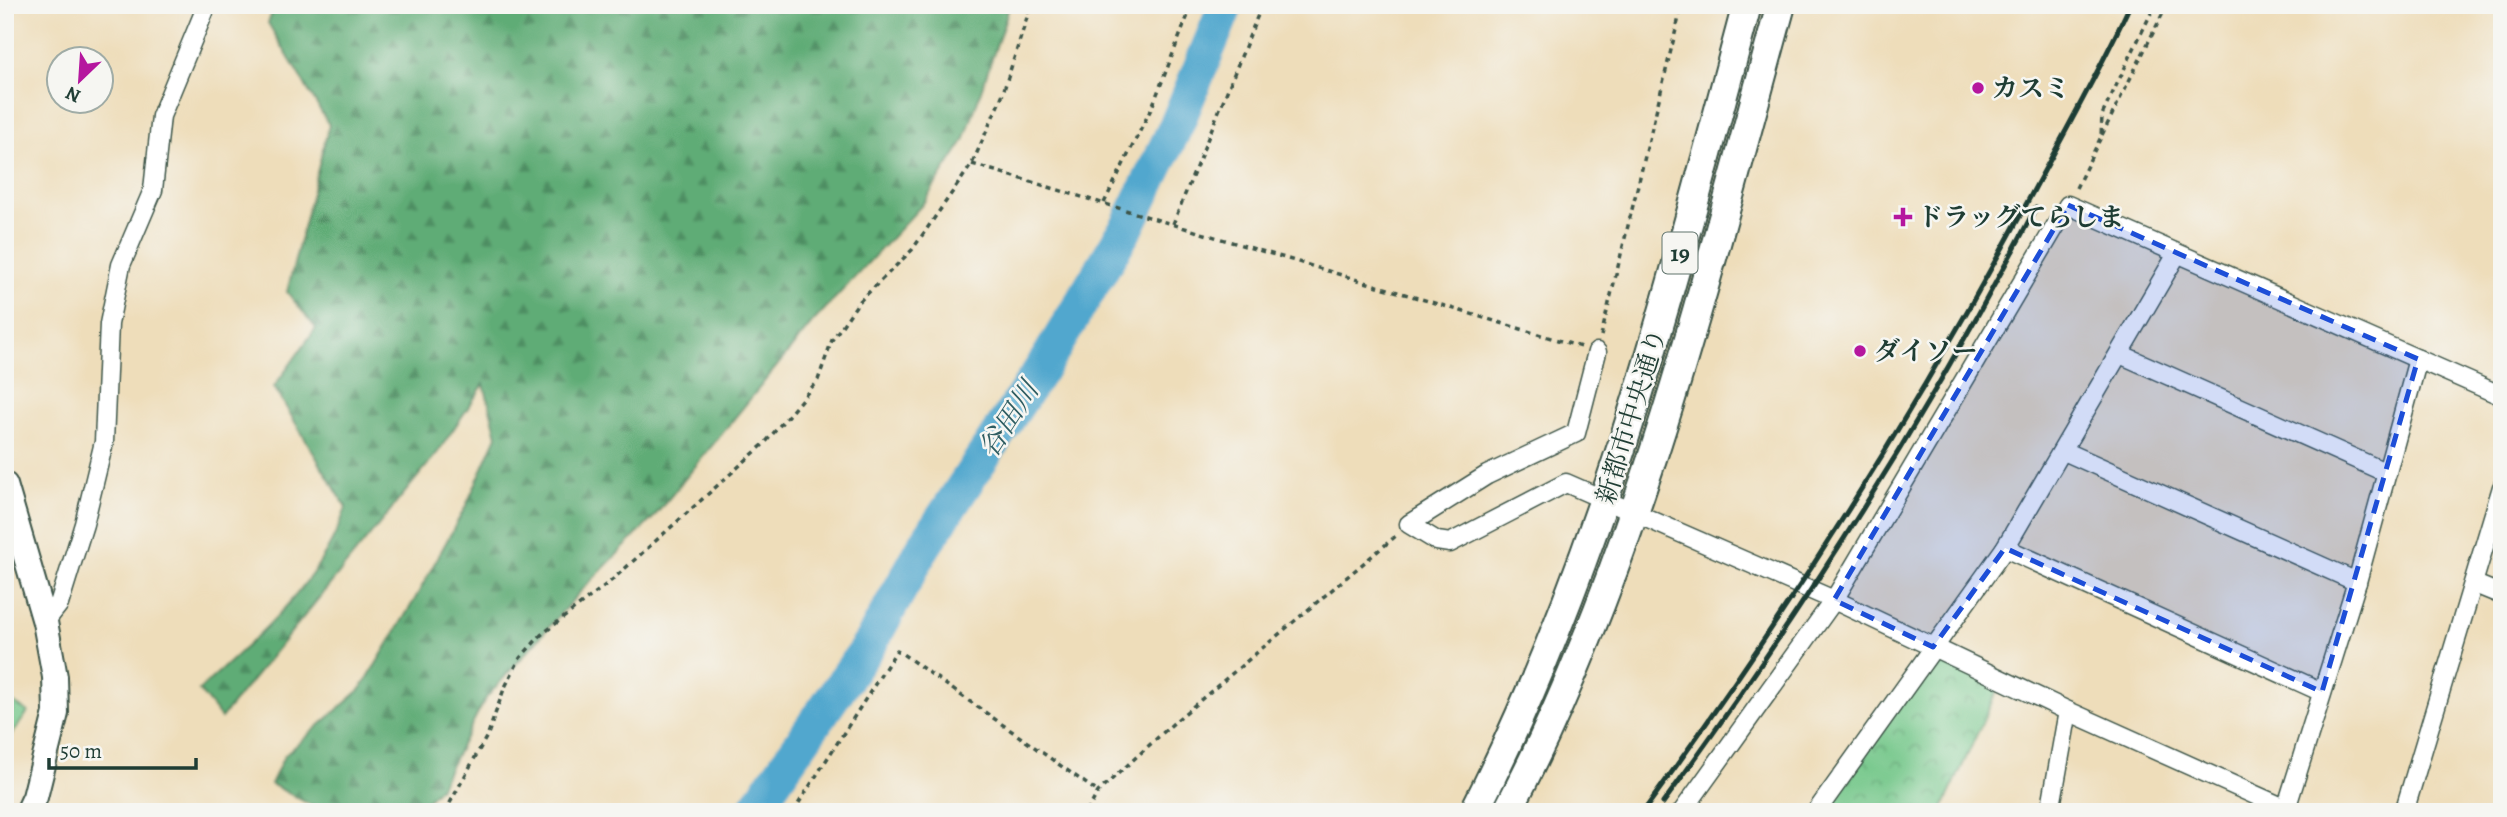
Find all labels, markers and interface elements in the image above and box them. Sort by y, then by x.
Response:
north arrow [46,46,116,116]
place label: カスミ [1992,71,2070,106]
text: N [61,80,85,109]
marker: カスミ [1970,80,1986,96]
place label: ドラッグてらしま [1917,200,2124,235]
marker: ドラッグてらしま [1895,209,1911,225]
road number: 19 [1662,232,1698,274]
street label: 新都市中央通り [1588,324,1675,508]
place label: ダイソー [1874,334,1977,369]
marker: ダイソー [1852,343,1868,359]
water label: 谷田川 [970,371,1049,465]
scale bar [49,726,196,770]
text: 50 m [60,737,102,765]

